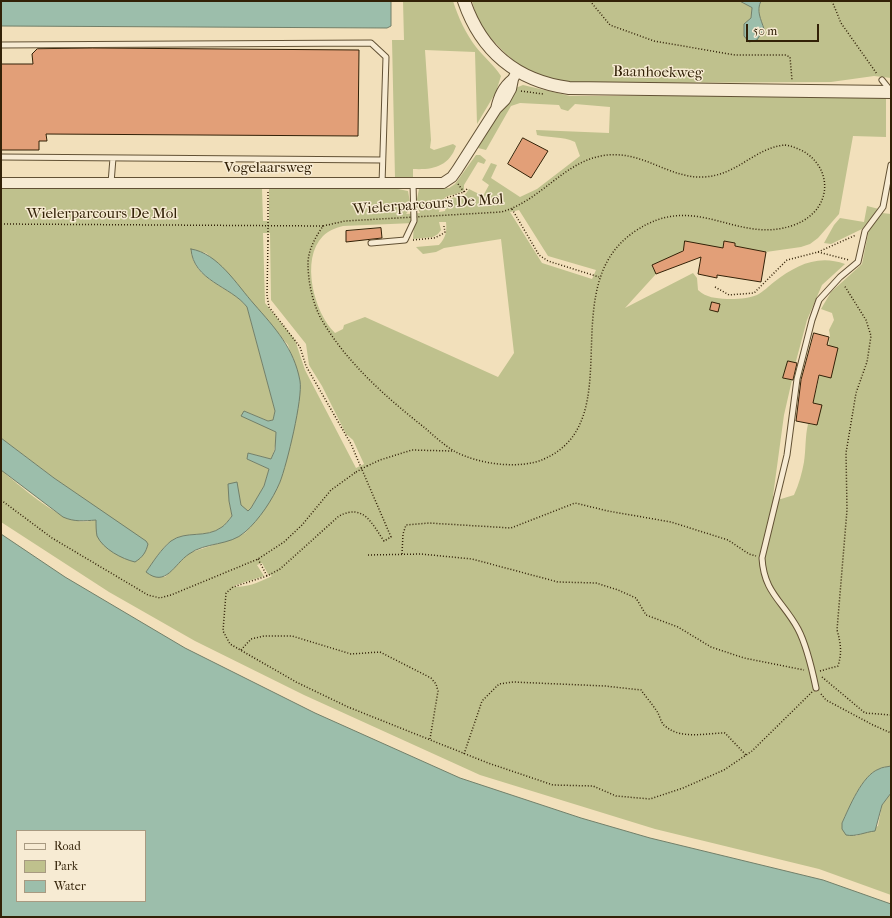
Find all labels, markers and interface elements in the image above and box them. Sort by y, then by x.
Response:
scale bar [748,16,821,42]
text: 50 m [753,24,777,38]
street label: Baanhoekweg [613,63,703,83]
street label: Vogelaarsweg [224,159,312,177]
street label: Wielerparcours De Mol [352,191,504,219]
street label: Wielerparcours De Mol [27,205,177,223]
legend [16,830,146,902]
text: Road [54,839,81,853]
text: Park [54,859,78,873]
text: Water [54,879,86,893]

